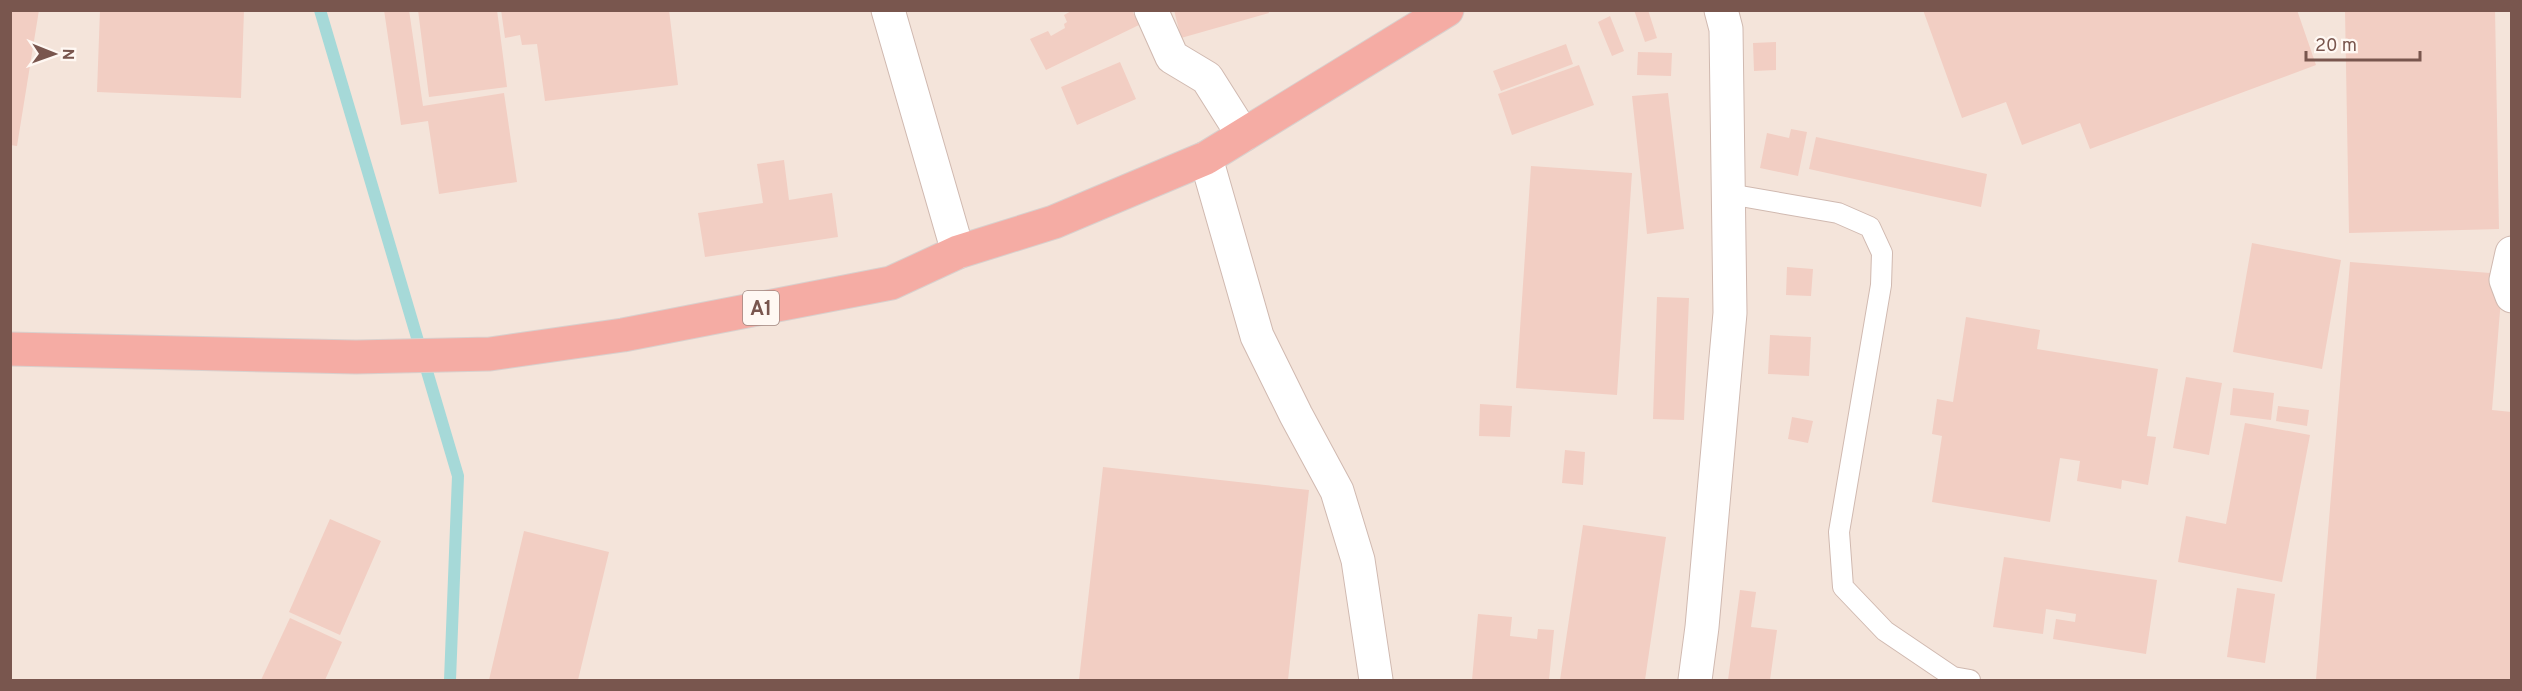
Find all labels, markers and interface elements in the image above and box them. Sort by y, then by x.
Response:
north arrow [24,24,84,84]
scale bar [2306,24,2420,62]
text: 20 m [2315,35,2357,58]
text: N [57,48,77,60]
road number: A1 [743,291,779,325]

